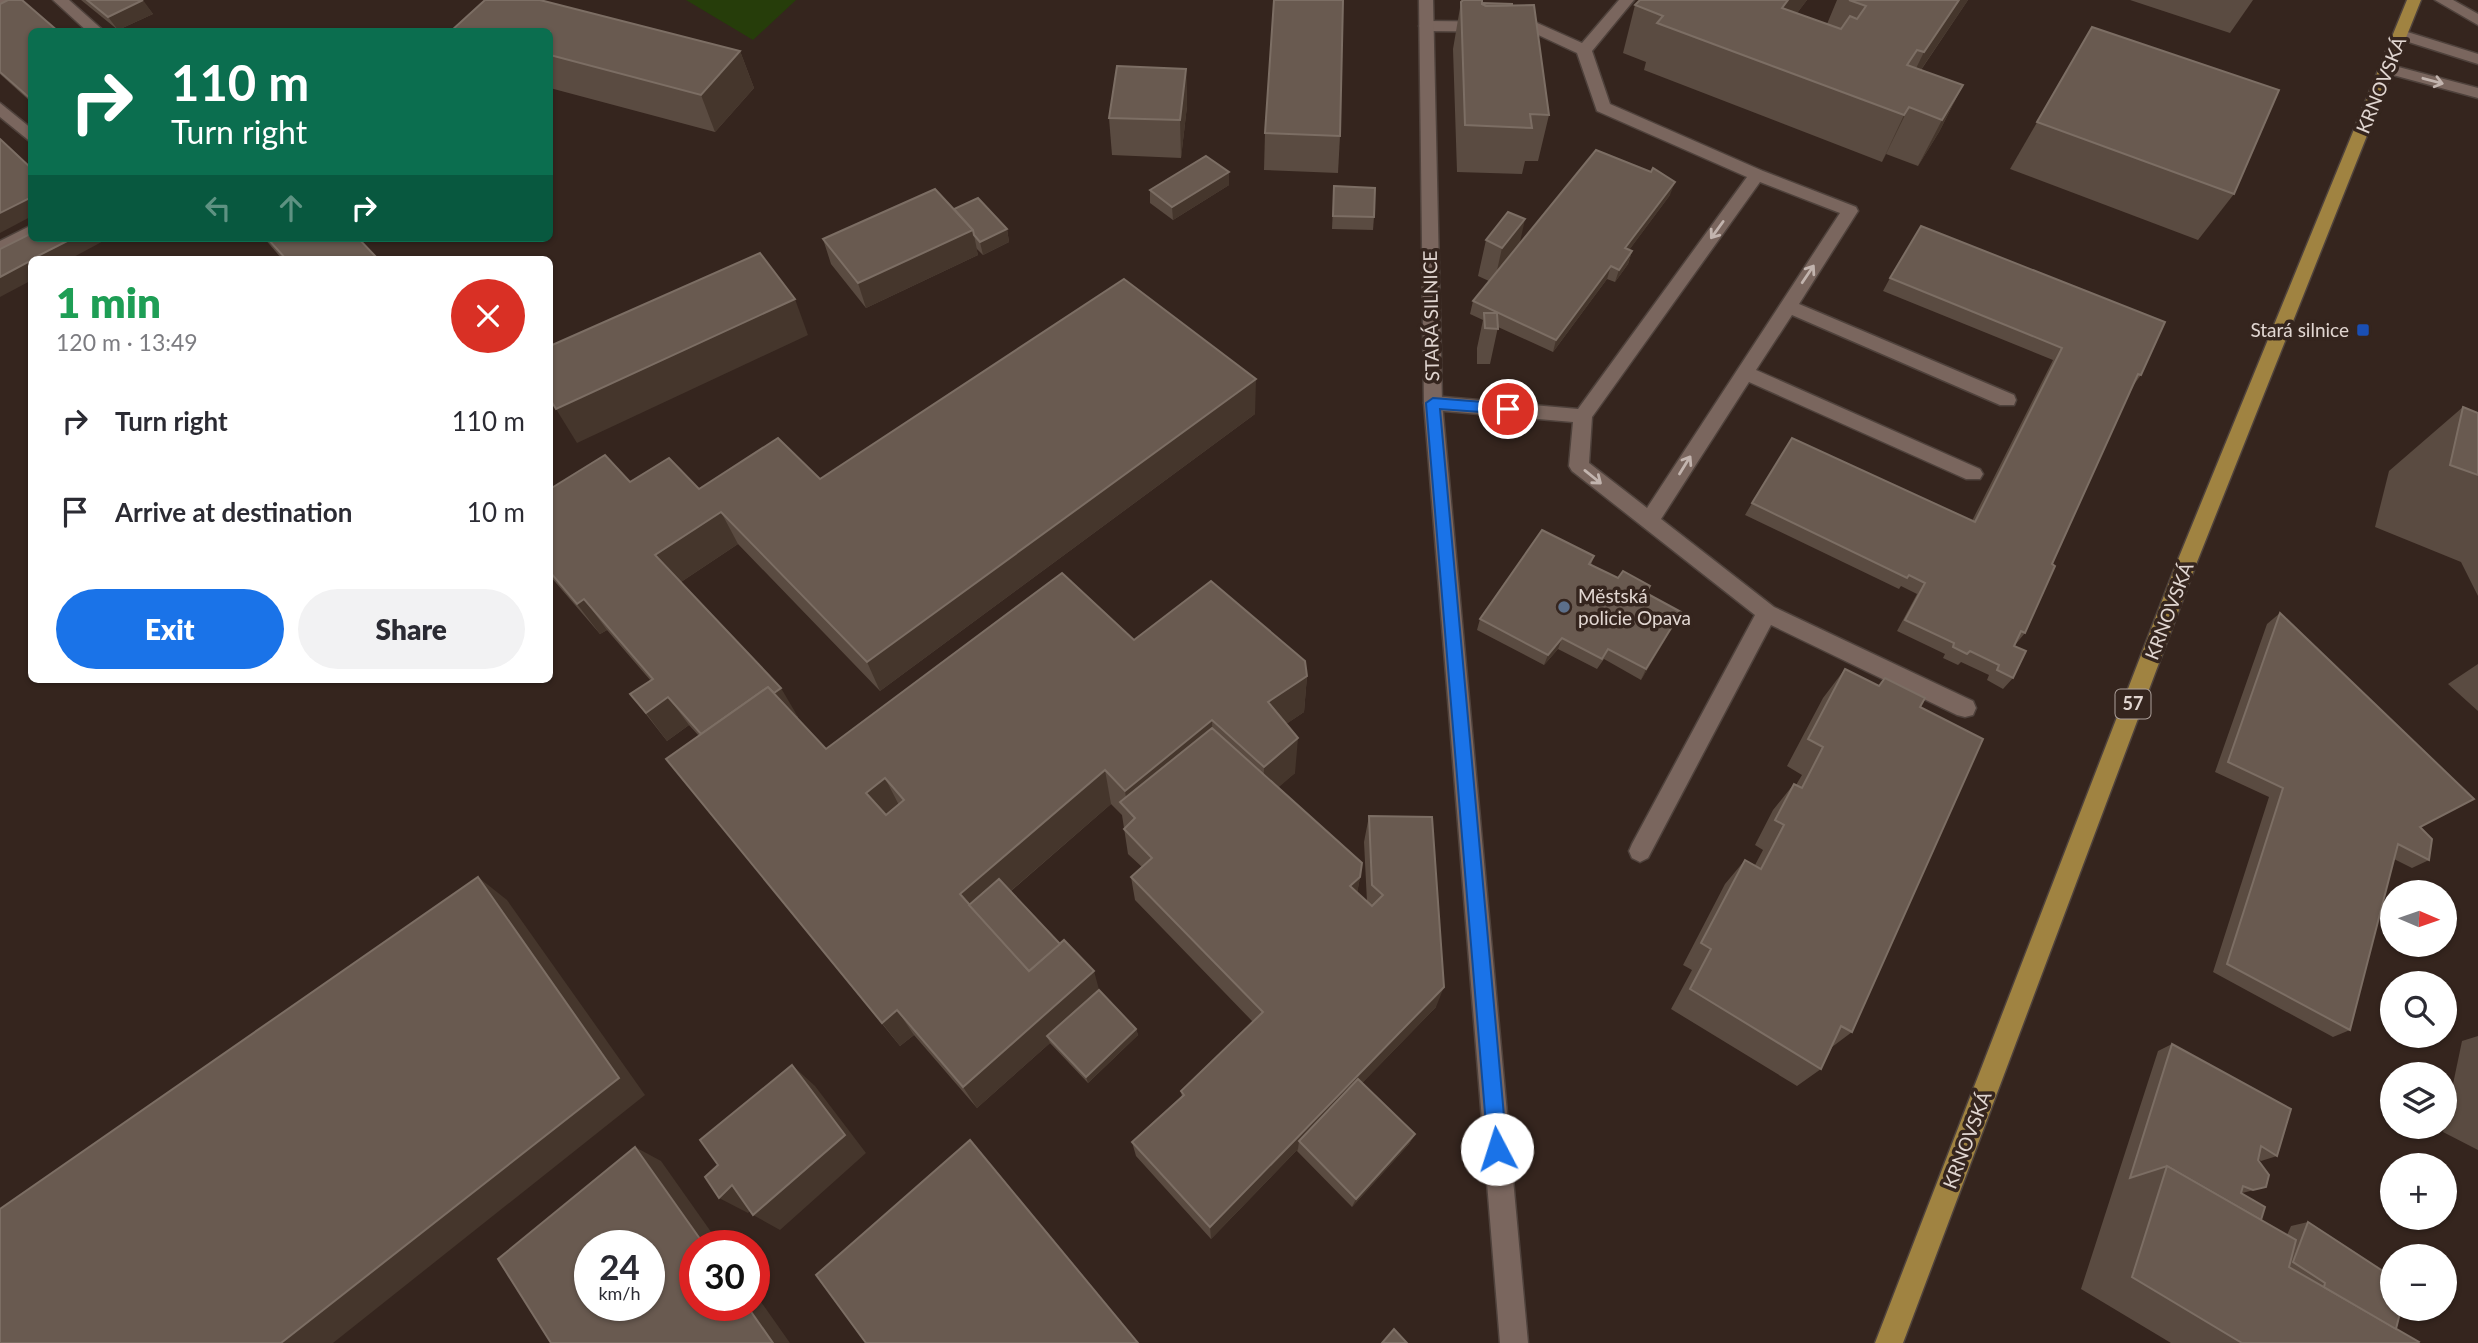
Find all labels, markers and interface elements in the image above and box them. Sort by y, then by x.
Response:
street label: KRNOVSKÁ [2351,33,2410,136]
text: 110 m [171,53,309,111]
icon: right [56,56,147,147]
one-way arrow [2421,75,2443,88]
text: Turn right [171,112,307,151]
icon: left [199,189,237,227]
icon: ahead [272,189,310,227]
icon: right [345,189,383,227]
one-way arrow [1710,220,1724,239]
street label: STARÁ SILNICE [1418,250,1443,382]
one-way arrow [1801,265,1815,284]
text: 1 min [56,277,161,327]
button: close [451,279,525,353]
place label: Stará silnice [2250,318,2349,341]
marker: Stará silnice [2355,322,2371,338]
text: 120 m · 13:49 [56,328,198,356]
pin [1478,379,1538,439]
icon: arrive [1489,390,1527,428]
icon: right [56,402,94,440]
text: Turn right [115,405,228,437]
text: 110 m [452,405,525,437]
one-way arrow [1677,456,1692,475]
one-way arrow [1583,470,1601,485]
icon: arrive [56,493,94,531]
text: Arrive at destination [115,496,352,528]
text: 10 m [467,496,525,528]
street label: KRNOVSKÁ [2139,559,2198,663]
place label: Městská policie Opava [1578,584,1691,629]
button: Exit [56,589,284,669]
button: Share [298,589,525,669]
marker: Městská policie Opava [1556,599,1572,615]
road number: 57 [2116,690,2150,718]
north arrow [2380,880,2457,957]
map controls [2380,880,2457,1321]
button: search [2380,971,2457,1048]
button: layers [2380,1062,2457,1139]
street label: KRNOVSKÁ [1937,1088,1996,1192]
position arrow [1460,1112,1534,1186]
button: + [2380,1153,2457,1230]
speed limit sign: 30 [679,1230,770,1321]
button: − [2380,1244,2457,1321]
text: 24 [599,1245,640,1287]
text: km/h [598,1282,641,1304]

